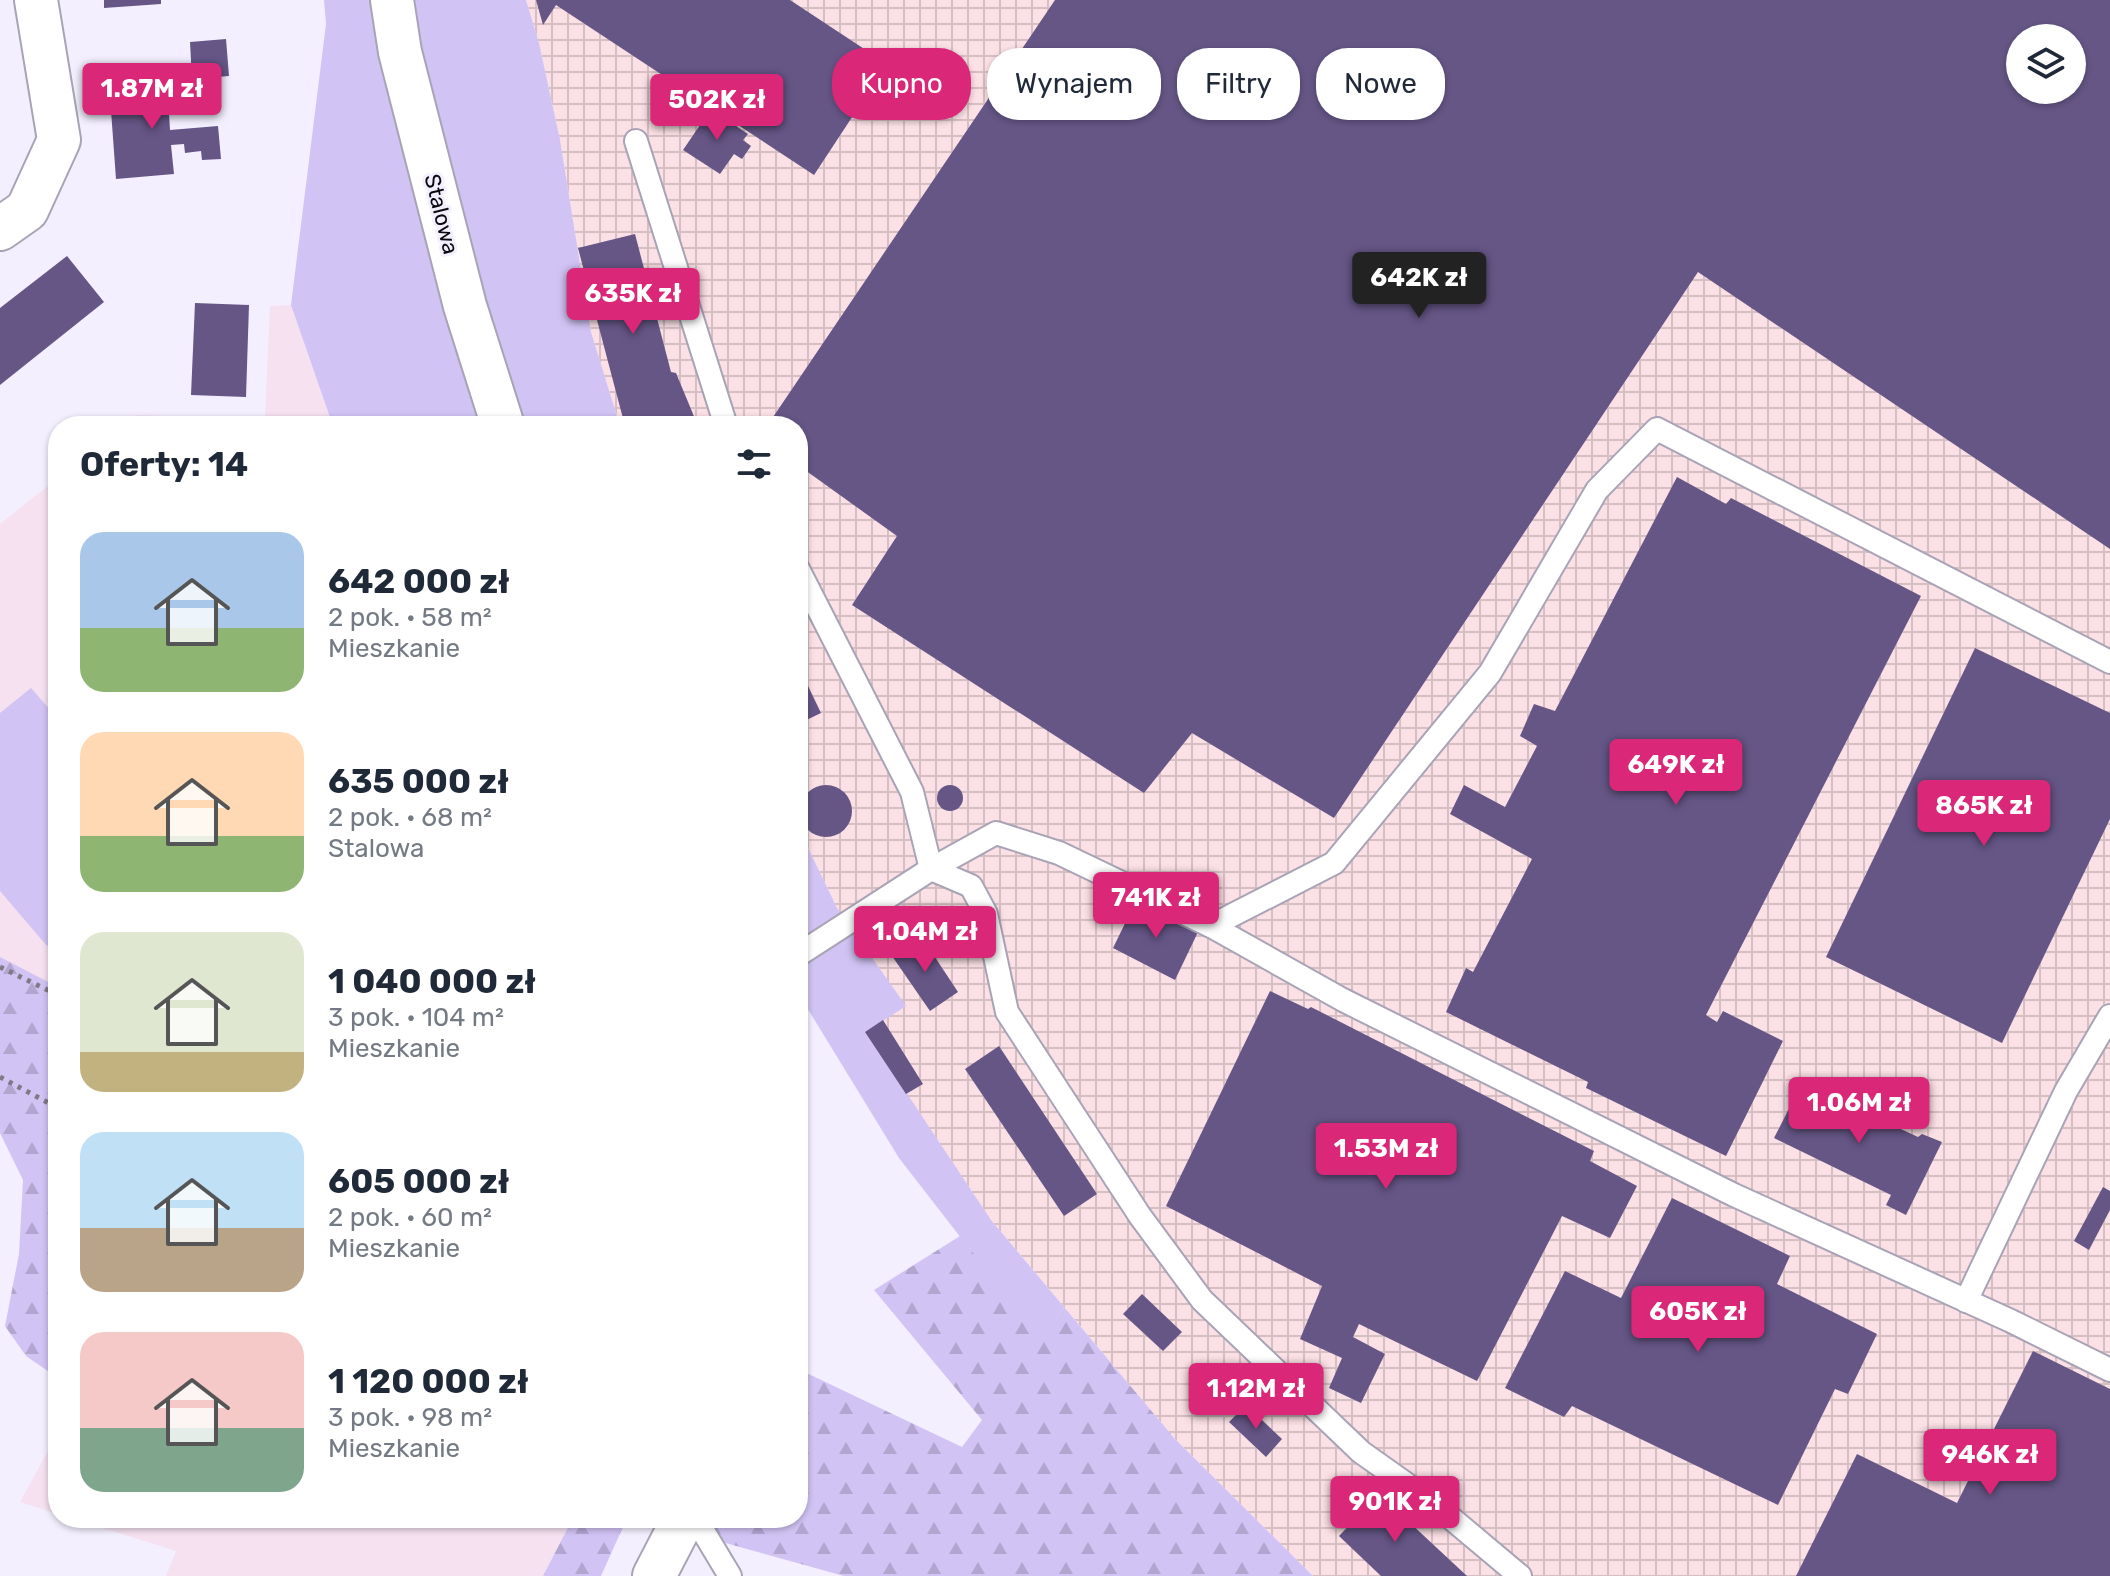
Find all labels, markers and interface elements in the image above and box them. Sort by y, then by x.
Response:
map controls [2006,24,2086,104]
button: layers [2006,24,2086,104]
chip: Kupno [832,48,971,120]
chip: Wynajem [987,48,1161,120]
chip: Filtry [1177,48,1300,120]
chip: Nowe [1316,48,1445,120]
pin: 1.87M zł [69,63,235,131]
text: 1.87M zł [100,73,204,104]
pin: 502K zł [643,74,791,142]
text: 502K zł [668,84,766,115]
street label: Stalowa [419,171,464,257]
pin: 642K zł [1345,252,1493,320]
text: 642K zł [1370,262,1468,293]
pin: 635K zł [559,268,707,336]
text: 635K zł [585,278,681,309]
icon: filters [732,442,776,486]
text: Oferty: 14 [80,444,248,485]
text: 642 000 zł [328,561,510,602]
icon: home [144,564,240,660]
text: 2 pok. · 58 m² [328,602,492,633]
text: Mieszkanie [328,633,460,664]
pin: 649K zł [1602,739,1750,807]
text: 649K zł [1627,749,1725,780]
text: 635 000 zł [328,761,509,802]
icon: home [144,764,240,860]
pin: 865K zł [1910,780,2058,848]
text: 865K zł [1935,790,2033,821]
text: 2 pok. · 68 m² [328,802,492,833]
text: Stalowa [328,833,424,864]
pin: 741K zł [1082,872,1230,940]
text: 741K zł [1111,882,1201,913]
pin: 1.04M zł [842,906,1008,974]
text: 1.04M zł [872,916,978,947]
text: 1 040 000 zł [328,961,536,1002]
icon: home [144,964,240,1060]
text: 3 pok. · 104 m² [328,1002,504,1033]
text: Mieszkanie [328,1033,460,1064]
pin: 1.06M zł [1776,1077,1942,1145]
text: 1.06M zł [1806,1087,1912,1118]
pin: 1.53M zł [1303,1123,1469,1191]
text: 1.53M zł [1334,1133,1438,1164]
text: 605 000 zł [328,1161,510,1202]
icon: home [144,1164,240,1260]
text: 2 pok. · 60 m² [328,1202,492,1233]
text: Mieszkanie [328,1233,460,1264]
pin: 605K zł [1624,1286,1772,1354]
text: 605K zł [1649,1296,1747,1327]
text: 1 120 000 zł [328,1361,529,1402]
pin: 1.12M zł [1173,1363,1339,1431]
icon: home [144,1364,240,1460]
text: 1.12M zł [1207,1373,1305,1404]
text: 3 pok. · 98 m² [328,1402,492,1433]
pin: 946K zł [1916,1429,2064,1497]
text: Mieszkanie [328,1433,460,1464]
text: 946K zł [1941,1439,2039,1470]
pin: 901K zł [1321,1476,1469,1544]
text: 901K zł [1348,1486,1442,1517]

